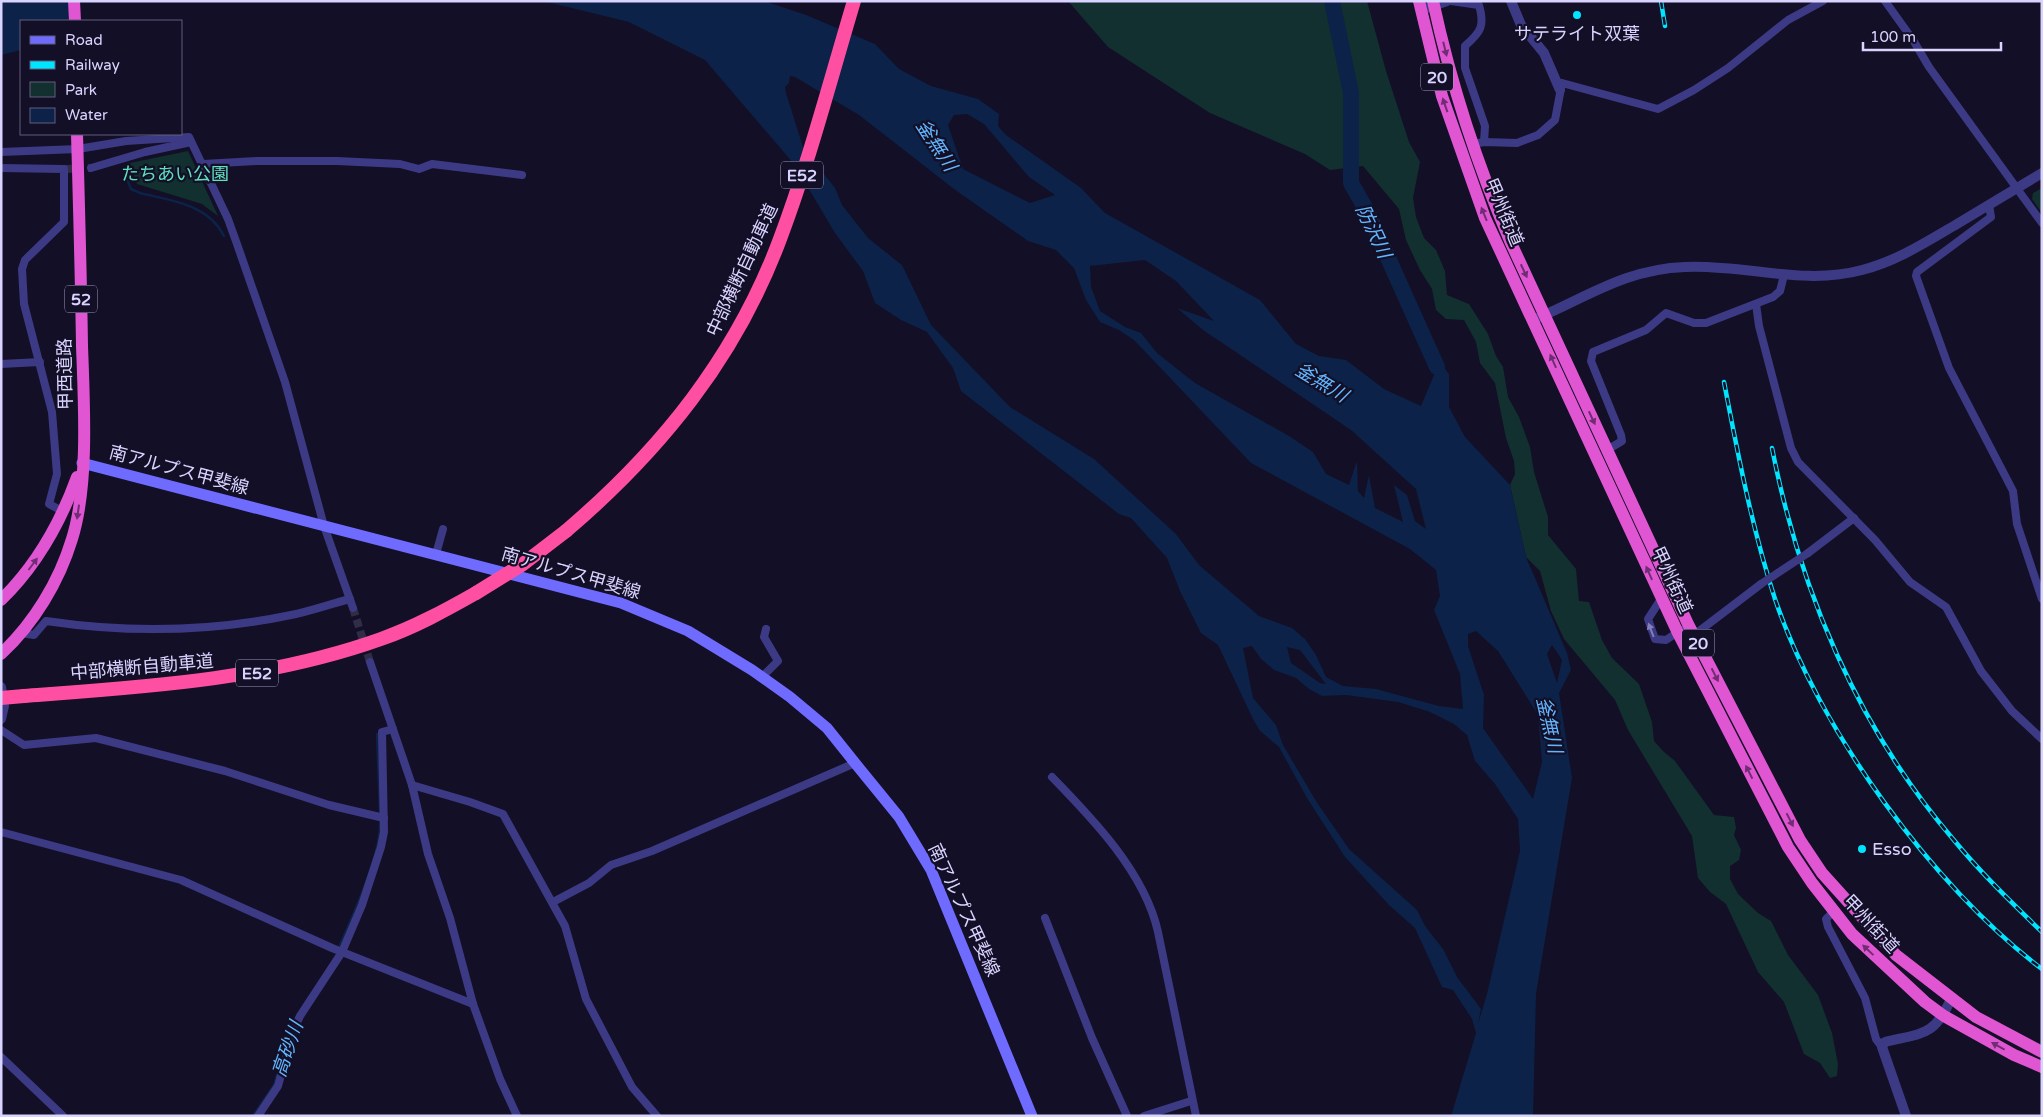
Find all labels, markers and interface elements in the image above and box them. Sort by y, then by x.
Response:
marker: サテライト双葉 [1571,9,1583,21]
legend [20,20,182,135]
scale bar [1863,20,2000,52]
place label: サテライト双葉 [1514,23,1640,45]
text: 100 m [1870,28,1916,46]
text: Road [65,31,103,49]
one-way arrow [1441,41,1449,56]
text: Railway [65,56,120,74]
road number: 20 [1421,64,1453,90]
text: Park [65,81,97,99]
one-way arrow [1440,98,1448,113]
text: Water [65,106,108,124]
water label: 釜無川 [911,116,962,177]
road number: E52 [781,162,823,188]
park label: たちあい公園 [121,163,229,185]
street label: 甲州街道 [1480,175,1528,249]
street label: 中部横断自動車道 [702,200,782,340]
water label: 防沢川 [1351,201,1396,264]
one-way arrow [1480,206,1488,221]
one-way arrow [1520,264,1528,278]
road number: 52 [65,286,97,312]
street label: 甲西道路 [53,338,77,410]
one-way arrow [1549,354,1557,368]
water label: 釜無川 [1291,359,1353,408]
one-way arrow [1588,411,1596,425]
street label: 南アルプス甲斐線 [107,441,251,499]
one-way arrow [73,504,81,520]
street label: 南アルプス甲斐線 [499,543,643,603]
street label: 甲州街道 [1647,543,1697,617]
one-way arrow [28,557,38,571]
one-way arrow [1645,566,1653,580]
one-way arrow [1647,622,1654,637]
road number: 20 [1682,630,1714,656]
street label: 中部横断自動車道 [69,650,215,684]
road number: E52 [236,660,278,686]
one-way arrow [1711,668,1719,682]
water label: 釜無川 [1532,695,1567,757]
one-way arrow [1745,765,1753,779]
one-way arrow [1786,812,1794,827]
place label: Esso [1872,838,1912,860]
street label: 南アルプス甲斐線 [924,840,1004,980]
marker: Esso [1856,843,1868,855]
street label: 甲州街道 [1838,890,1904,958]
one-way arrow [1863,944,1875,956]
water label: 高砂川 [268,1017,308,1080]
one-way arrow [1991,1042,2004,1051]

